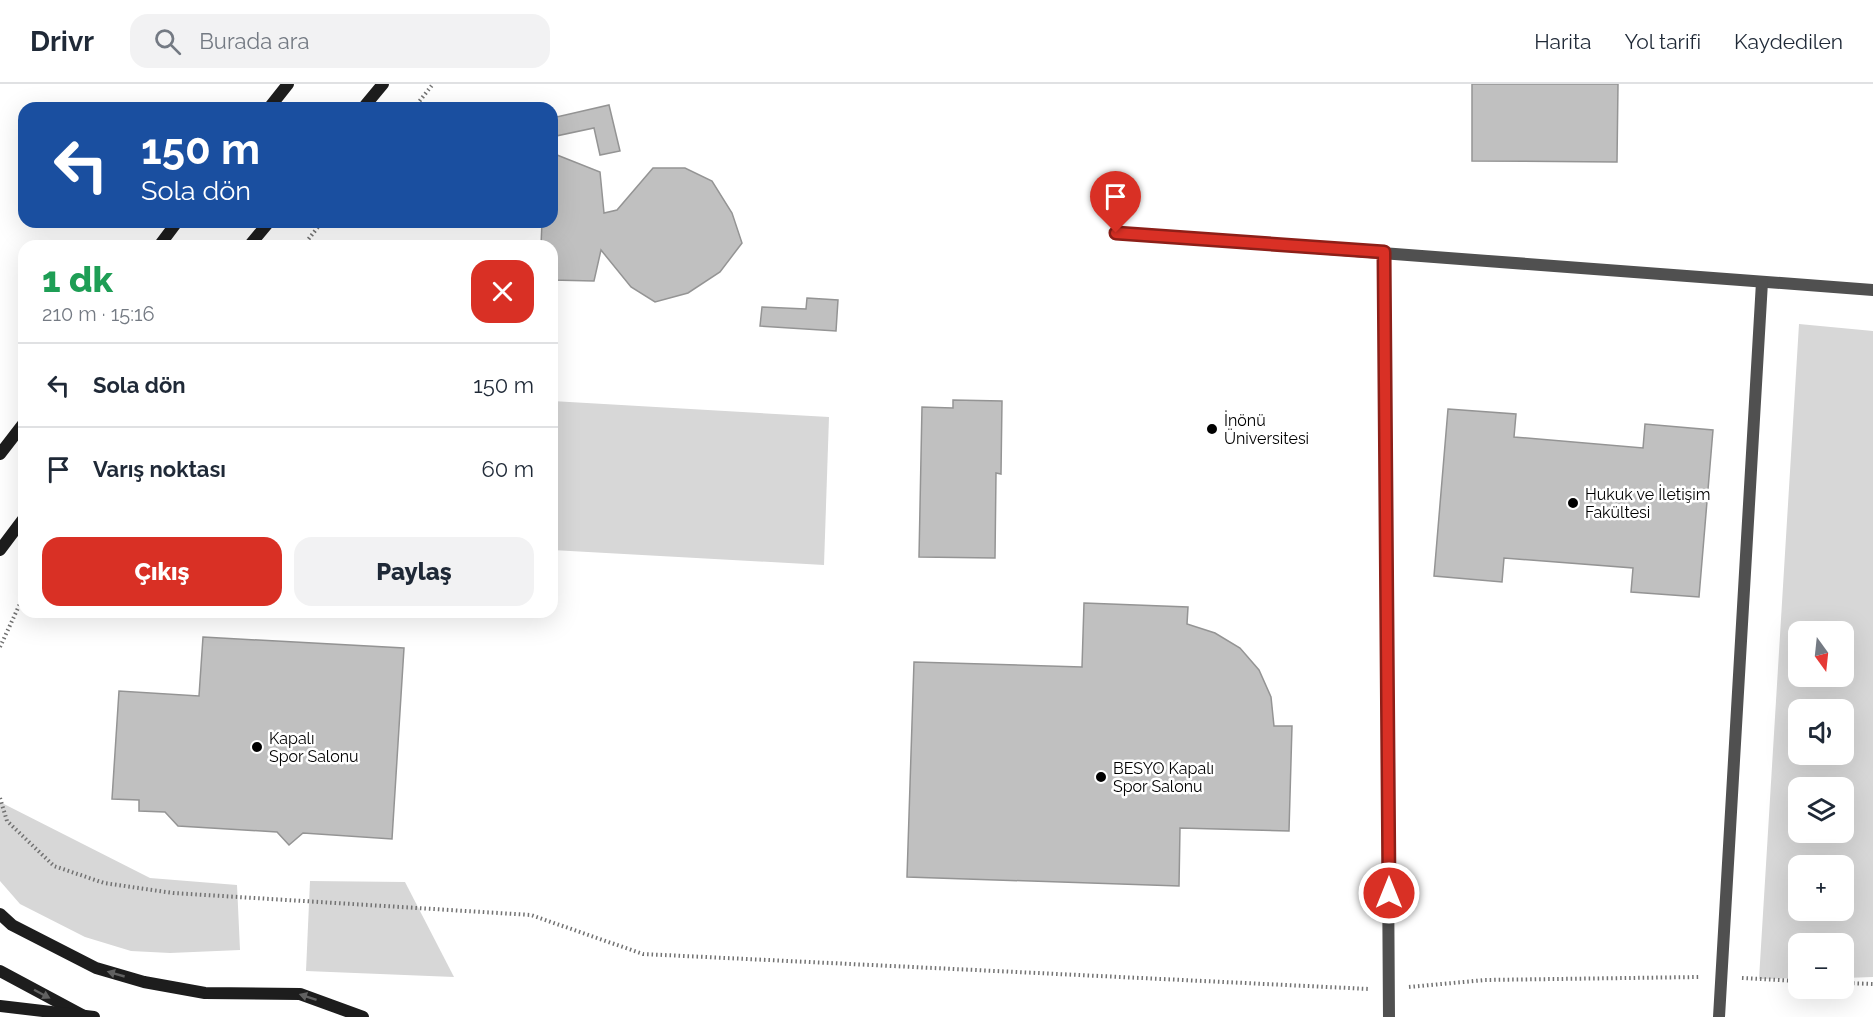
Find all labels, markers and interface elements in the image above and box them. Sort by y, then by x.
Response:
search box [130,14,550,68]
text: Drivr [30,25,94,58]
icon: search [151,25,184,58]
text: Burada ara [199,28,310,54]
text: Harita [1534,29,1591,54]
text: Yol tarifi [1624,29,1701,54]
text: Kaydedilen [1734,29,1843,54]
text: 150 m [141,125,260,174]
icon: left [42,126,120,204]
pin [1090,171,1141,233]
text: Sola dön [141,175,251,206]
icon: arrive [1099,180,1132,213]
text: 1 dk [42,258,113,300]
button: close [471,260,534,323]
text: 210 m · 15:16 [42,302,155,326]
icon: left [42,369,75,402]
text: Sola dön [93,372,186,398]
text: 150 m [473,372,534,398]
place label: İnönü Üniversitesi [1224,410,1309,448]
marker: İnönü Üniversitesi [1205,422,1219,436]
icon: arrive [42,453,75,486]
text: Varış noktası [93,456,226,482]
text: 60 m [481,456,534,482]
place label: Hukuk ve İletişim Fakültesi [1585,484,1711,522]
marker: Hukuk ve İletişim Fakültesi [1566,496,1580,510]
button: Çıkış [42,537,282,606]
button: Paylaş [294,537,534,606]
north arrow [1788,621,1854,687]
map controls [1788,621,1854,999]
button: sound [1788,699,1854,765]
place label: Kapalı Spor Salonu [269,729,359,766]
marker: Kapalı Spor Salonu [250,740,264,754]
place label: BESYO Kapalı Spor Salonu [1113,759,1214,796]
marker: BESYO Kapalı Spor Salonu [1094,770,1108,784]
button: layers [1788,777,1854,843]
button: + [1788,855,1854,921]
position arrow [1357,861,1421,925]
button: − [1788,933,1854,999]
one-way arrow [107,969,125,978]
one-way arrow [33,989,50,999]
one-way arrow [299,992,317,1002]

